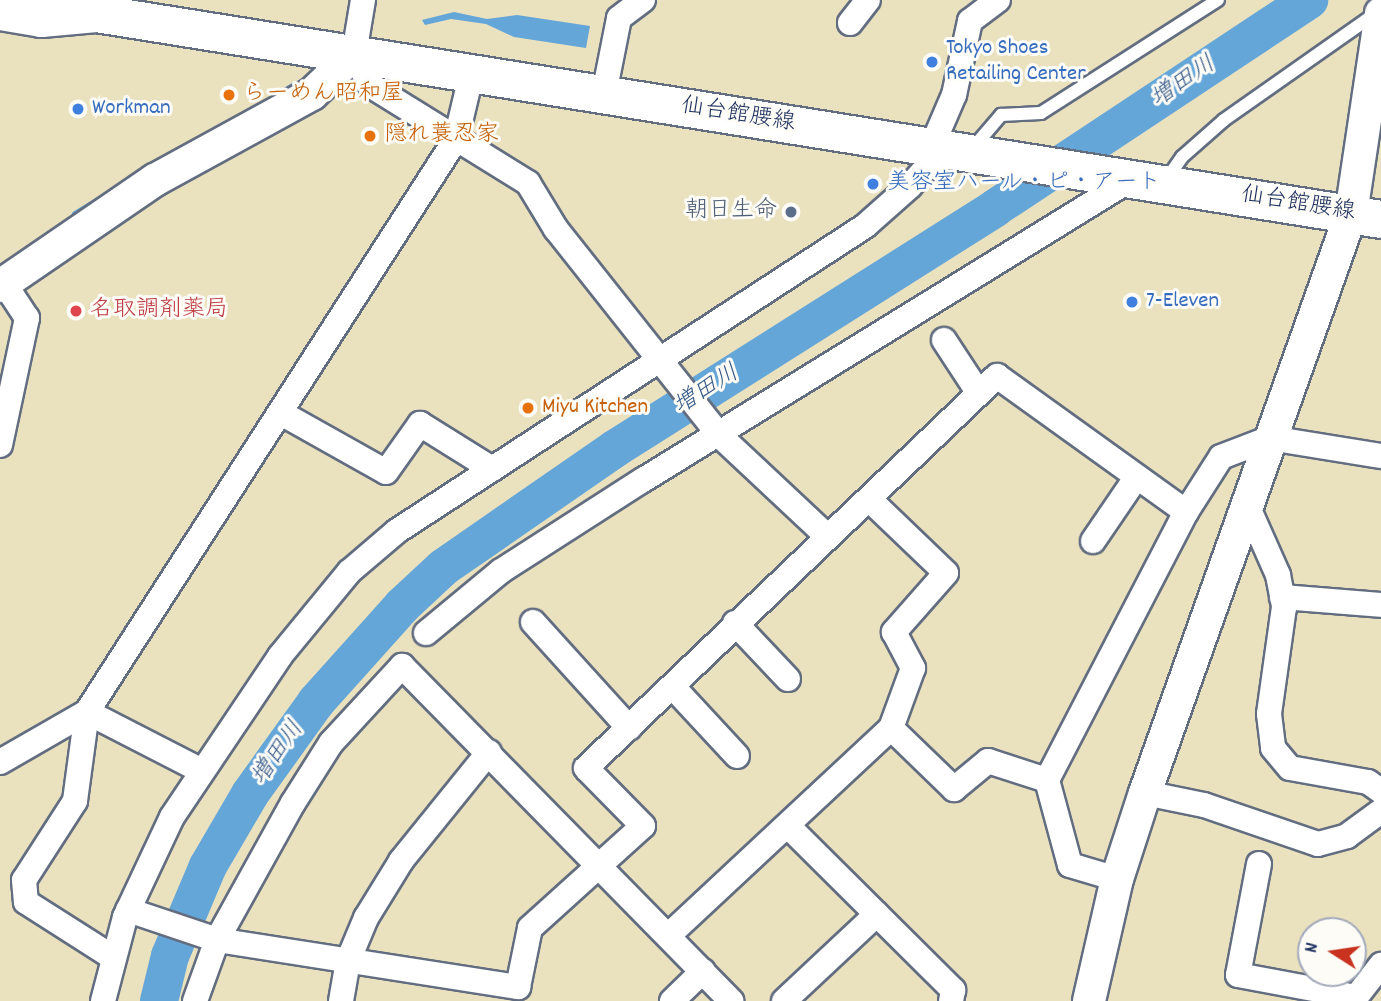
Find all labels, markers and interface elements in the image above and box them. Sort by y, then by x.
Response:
place label: Tokyo Shoes Retailing Center [946,35,1086,89]
water label: 増田川 [1146,51,1222,115]
marker: Tokyo Shoes Retailing Center [924,54,940,70]
place label: らーめん昭和屋 [243,81,404,109]
marker: らーめん昭和屋 [221,87,237,103]
street label: 仙台館腰線 [679,93,797,139]
place label: Workman [92,95,171,123]
marker: Workman [70,101,86,117]
place label: 隠れ蓑忍家 [384,122,499,150]
marker: 隠れ蓑忍家 [362,128,378,144]
place label: 美容室ハール・ピ・アート [887,170,1162,198]
marker: 美容室ハール・ピ・アート [865,176,881,192]
street label: 仙台館腰線 [1239,182,1357,228]
place label: 朝日生命 [685,198,777,226]
marker: 朝日生命 [783,204,799,220]
place label: 7-Eleven [1146,288,1219,316]
marker: 7-Eleven [1124,294,1140,310]
place label: 名取調剤薬局 [90,297,228,325]
marker: 名取調剤薬局 [68,303,84,319]
water label: 増田川 [669,360,745,422]
place label: Miyu Kitchen [542,394,648,422]
marker: Miyu Kitchen [520,400,536,416]
water label: 増田川 [247,716,311,792]
north arrow [1297,917,1367,987]
text: N [1299,941,1327,955]

